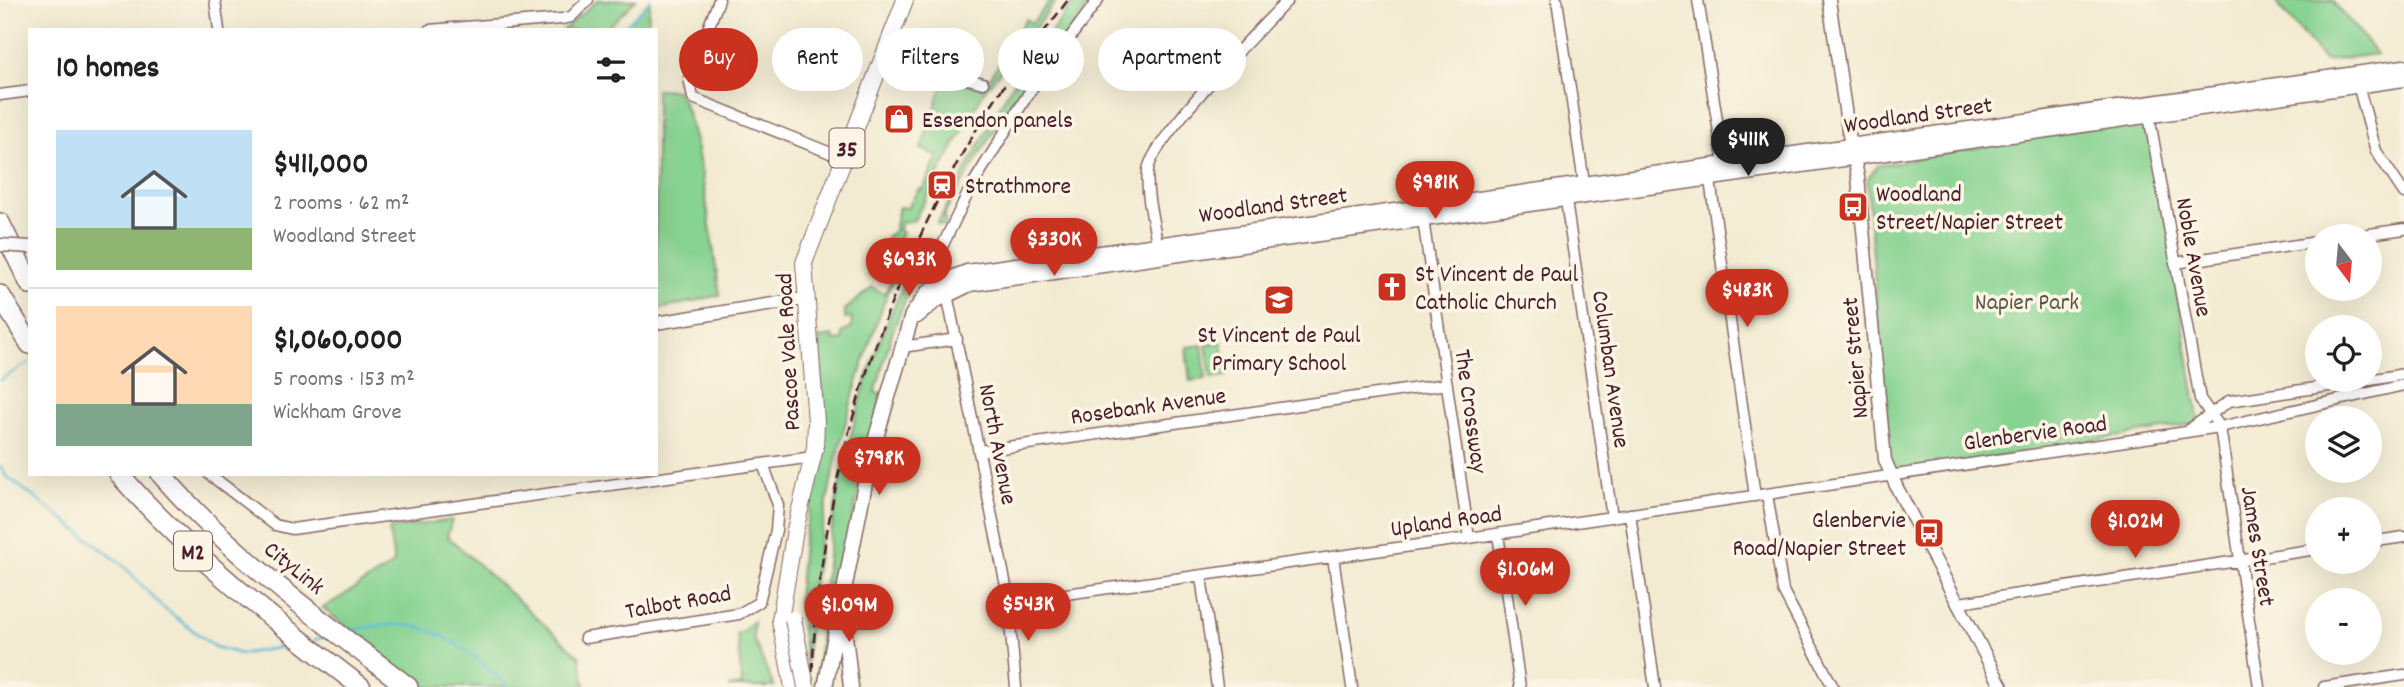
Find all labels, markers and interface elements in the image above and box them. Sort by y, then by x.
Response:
chip: Buy [679,28,758,91]
chip: Rent [772,28,863,91]
chip: Filters [877,28,984,91]
chip: New [998,28,1084,91]
chip: Apartment [1098,28,1246,91]
text: 10 homes [56,49,159,92]
icon: filters [592,51,630,89]
street label: Woodland Street [1842,90,1995,144]
shop icon: Essendon panels [882,102,916,136]
place label: Essendon panels [922,105,1073,139]
pin: $411K [1699,118,1797,178]
text: $411K [1727,124,1769,157]
road number: 35 [830,128,864,168]
text: $411,000 [273,145,369,188]
icon: home [112,158,196,242]
pin: $981K [1386,162,1484,221]
text: $981K [1411,167,1459,200]
station icon: Strathmore [925,168,959,202]
place label: Strathmore [965,171,1071,205]
place label: Woodland Street/Napier Street [1876,179,2063,241]
street label: Woodland Street [1197,180,1350,234]
text: 2 rooms · 62 m² [273,188,409,221]
bus stop icon: Woodland Street/Napier Street [1836,190,1870,224]
street label: Noble Avenue [2165,195,2219,320]
pin: $330K [1005,218,1103,278]
text: Woodland Street [273,221,416,254]
text: $330K [1026,224,1082,257]
north arrow [2305,224,2382,301]
map controls [2305,224,2382,665]
pin: $693K [860,238,958,298]
text: $693K [882,244,936,277]
place label: St Vincent de Paul Catholic Church [1415,259,1578,321]
church icon: St Vincent de Paul Catholic Church [1375,270,1409,304]
pin: $483K [1698,270,1796,329]
street label: Pascoe Vale Road [769,272,811,432]
text: $483K [1721,275,1773,308]
school or university icon: St Vincent de Paul Primary School [1262,283,1296,317]
park label: Napier Park [1975,287,2079,321]
street label: Columban Avenue [1581,288,1637,451]
street label: Napier Street [1835,295,1879,420]
button: locate [2305,315,2382,392]
place label: St Vincent de Paul Primary School [1197,320,1361,382]
text: $1,060,000 [273,321,403,364]
icon: home [112,334,196,418]
street label: The Crossway [1444,347,1495,477]
text: 5 rooms · 153 m² [273,364,415,397]
street label: Rosebank Avenue [1068,380,1228,436]
street label: North Avenue [968,381,1024,508]
text: Wickham Grove [273,397,402,430]
button: layers [2305,406,2382,483]
street label: Glenbervie Road [1961,408,2109,462]
pin: $798K [830,438,928,497]
text: $798K [854,443,904,476]
street label: James Street [2230,484,2282,609]
button: + [2305,497,2382,574]
street label: Upland Road [1388,498,1504,548]
pin: $1.02M [2078,500,2192,560]
place label: Glenbervie Road/Napier Street [1732,505,1906,567]
text: $1.02M [2107,506,2163,539]
bus stop icon: Glenbervie Road/Napier Street [1912,516,1946,550]
road number: M2 [174,531,212,570]
street label: CityLink [255,534,331,605]
pin: $1.06M [1468,548,1582,608]
text: $1.06M [1496,554,1554,587]
street label: Talbot Road [623,578,734,630]
pin: $1.09M [792,584,906,644]
pin: $543K [979,584,1077,643]
button: − [2305,588,2382,665]
text: $543K [1002,589,1054,622]
text: $1.09M [820,590,878,623]

